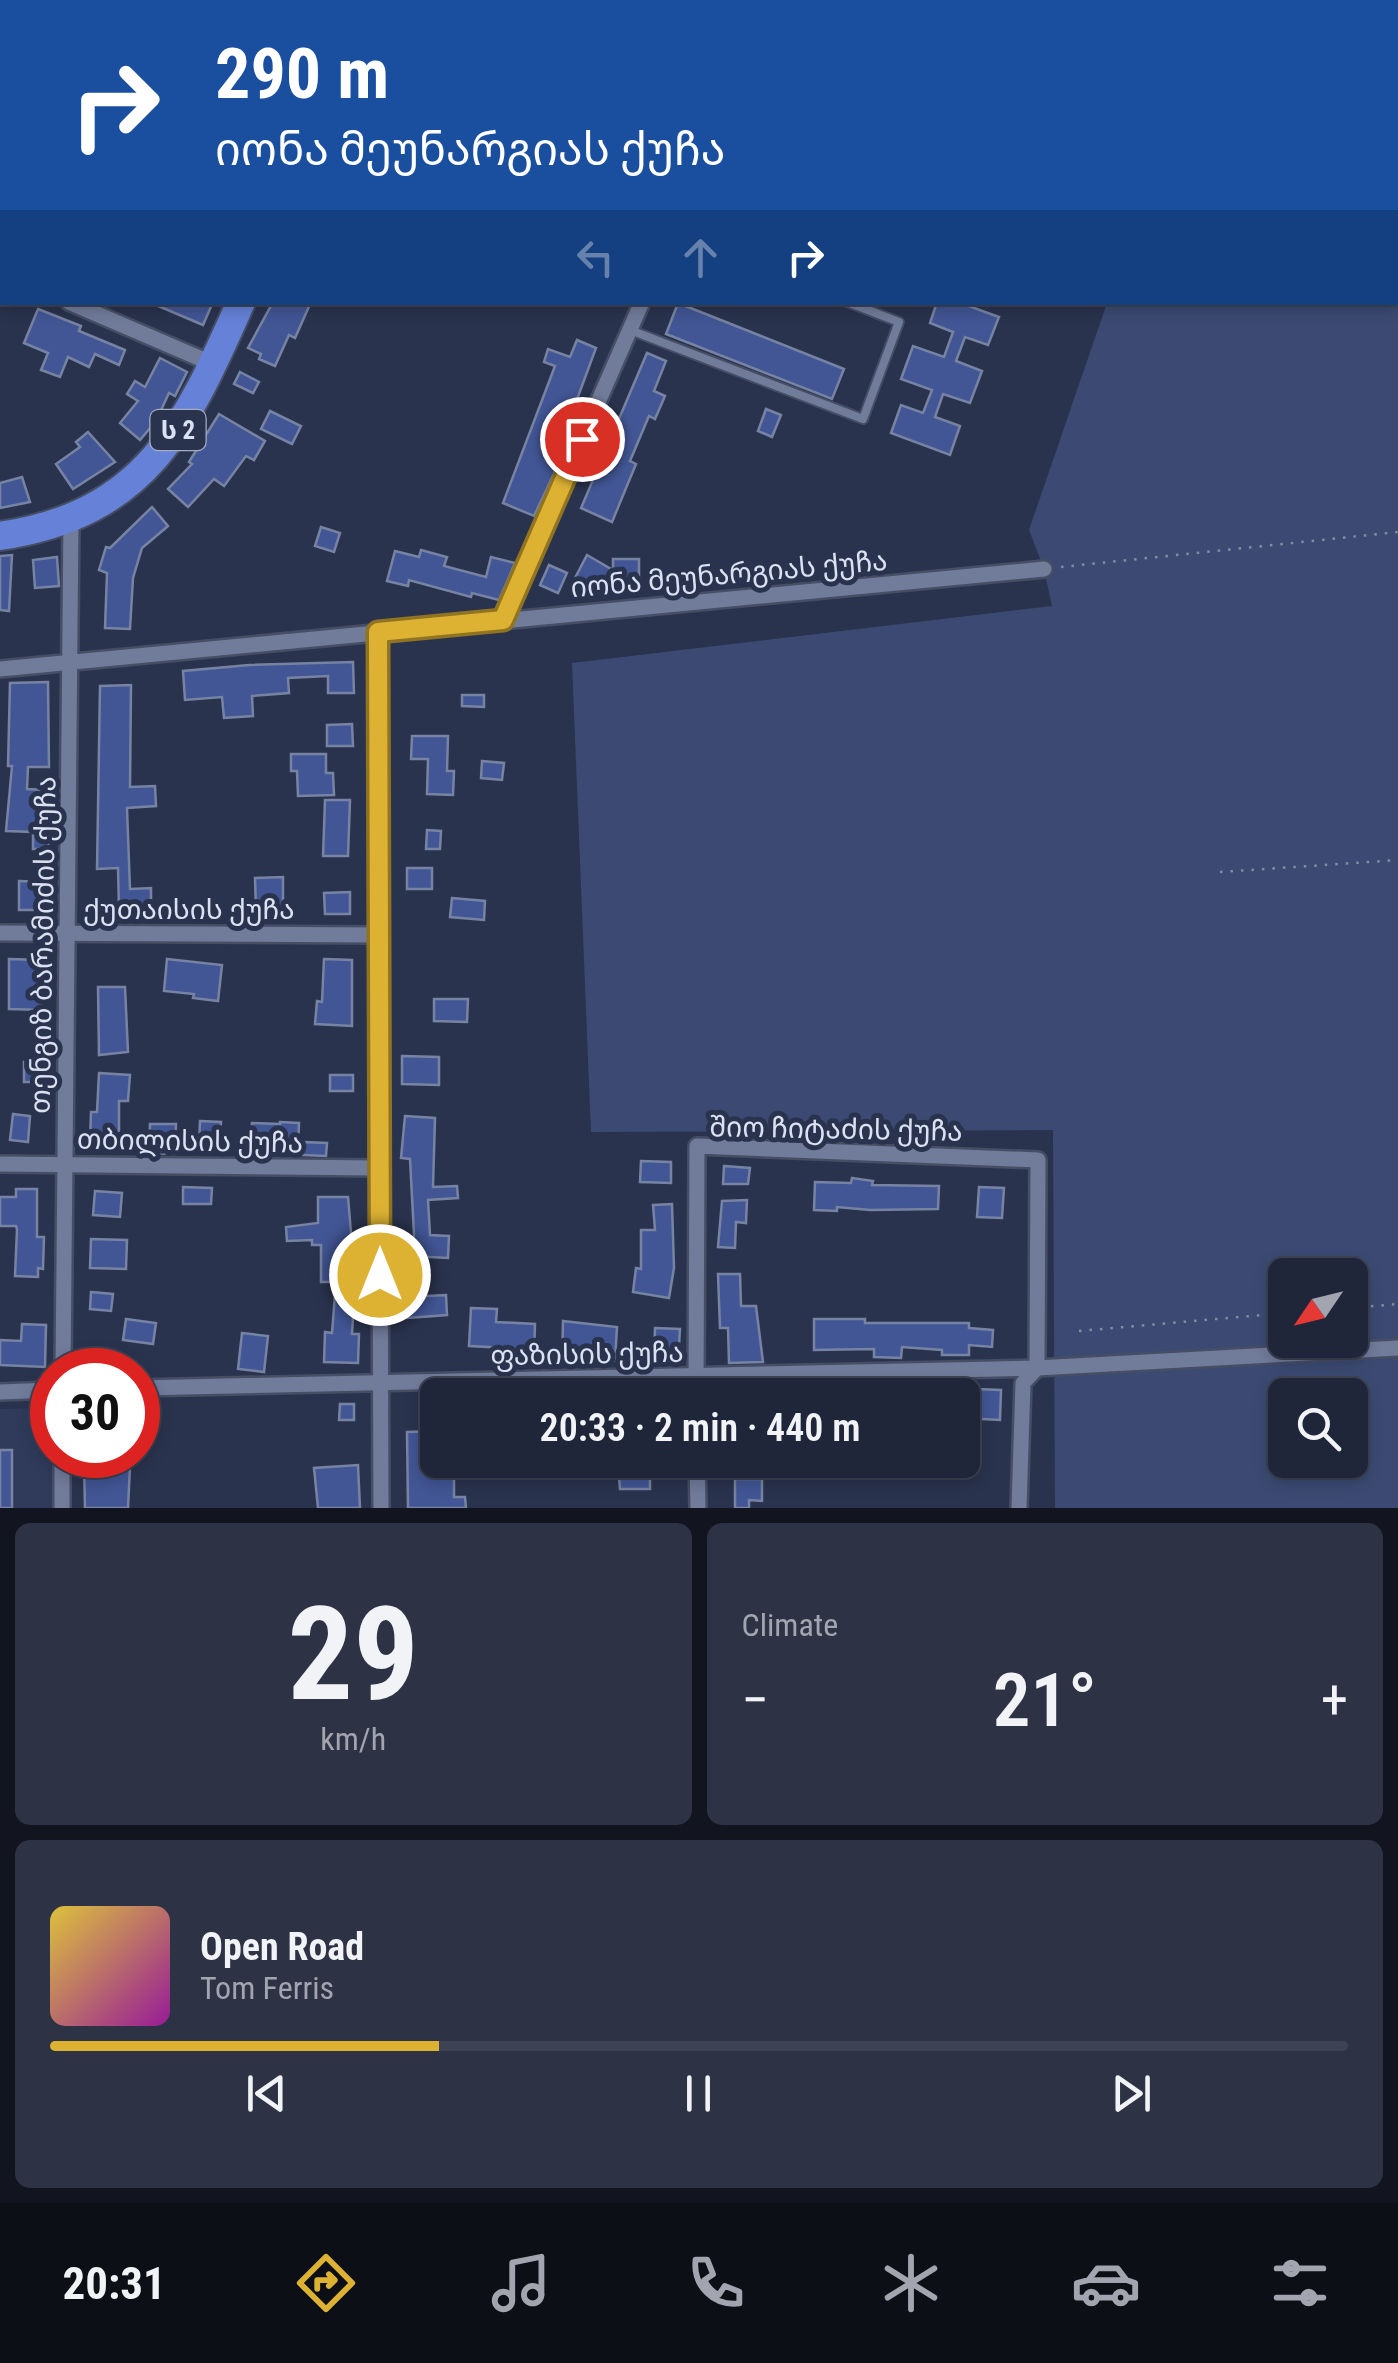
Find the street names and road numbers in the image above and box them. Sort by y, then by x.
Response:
road number: ს 2 [150,410,206,450]
street label: იონა მეუნარგიას ქუჩა [569,544,889,604]
street label: თენგიზ ბარამიძის ქუჩა [24,776,62,1114]
street label: ქუთაისის ქუჩა [83,893,295,926]
street label: შიო ჩიტაძის ქუჩა [709,1110,963,1148]
street label: თბილისის ქუჩა [77,1123,303,1159]
street label: ფაზისის ქუჩა [490,1336,684,1372]

